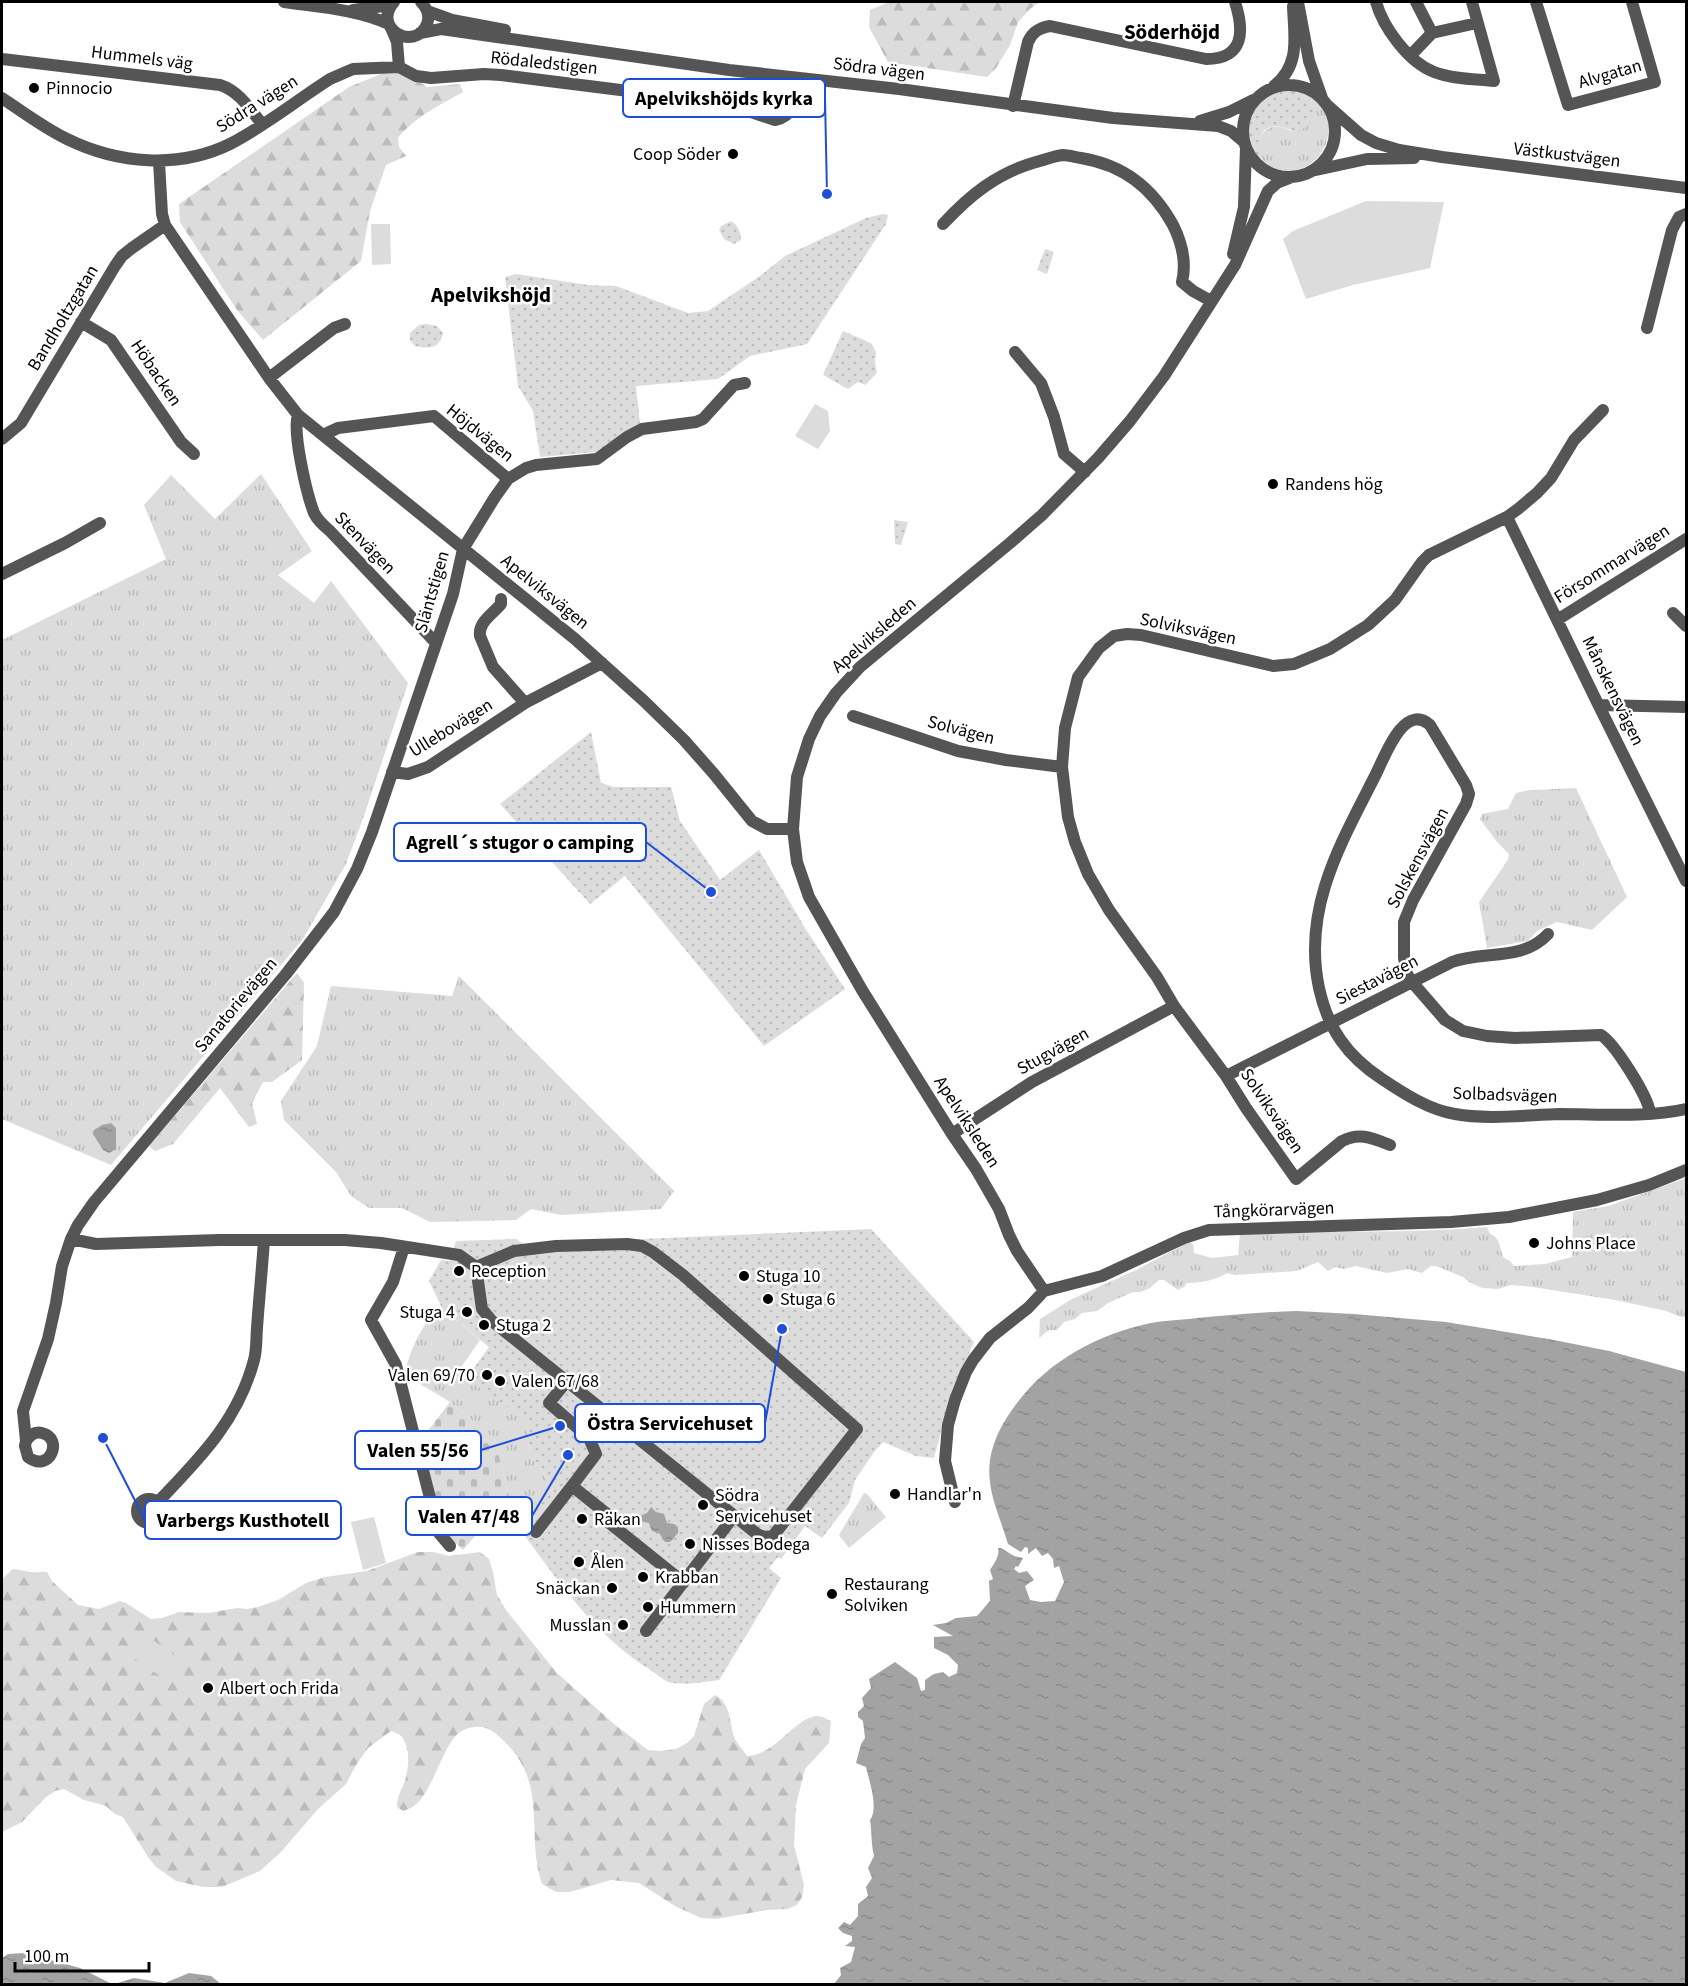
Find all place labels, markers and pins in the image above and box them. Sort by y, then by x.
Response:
place label: Pinnocio [46,76,112,101]
callout: Apelvikshöjds kyrka [623,79,825,117]
marker: Pinnocio [27,81,41,95]
place label: Coop Söder [633,142,722,167]
marker: Coop Söder [726,147,740,161]
place label: Randens hög [1285,472,1383,497]
marker: Randens hög [1266,477,1280,491]
callout: Agrell´s stugor o camping [394,823,646,861]
place label: Johns Place [1546,1231,1636,1256]
marker: Johns Place [1527,1236,1541,1250]
place label: Reception [471,1259,547,1284]
marker: Reception [452,1264,466,1278]
place label: Stuga 10 [756,1264,820,1289]
marker: Stuga 10 [737,1269,751,1283]
place label: Stuga 6 [780,1287,836,1312]
marker: Stuga 6 [761,1292,775,1306]
place label: Stuga 4 [400,1300,455,1325]
marker: Stuga 4 [460,1305,474,1319]
place label: Stuga 2 [496,1313,552,1338]
marker: Stuga 2 [477,1318,491,1332]
place label: Valen 69/70 [388,1363,475,1388]
marker: Valen 69/70 [480,1368,494,1382]
place label: Valen 67/68 [512,1369,599,1394]
marker: Valen 67/68 [493,1374,507,1388]
callout: Östra Servicehuset [575,1404,765,1442]
callout: Valen 55/56 [355,1431,481,1469]
place label: Handlar'n [907,1482,982,1507]
place label: Södra Servicehuset [715,1483,812,1529]
marker: Handlar'n [888,1487,902,1501]
callout: Valen 47/48 [406,1497,532,1535]
marker: Södra Servicehuset [696,1498,710,1512]
callout: Varbergs Kusthotell [145,1501,341,1539]
place label: Räkan [594,1507,641,1532]
marker: Räkan [575,1512,589,1526]
place label: Nisses Bodega [702,1532,810,1557]
marker: Nisses Bodega [683,1537,697,1551]
place label: Ålen [591,1550,624,1575]
marker: Ålen [572,1555,586,1569]
place label: Krabban [655,1565,719,1590]
marker: Krabban [636,1570,650,1584]
place label: Restaurang Solviken [844,1572,929,1618]
place label: Snäckan [536,1576,600,1601]
marker: Snäckan [605,1581,619,1595]
marker: Restaurang Solviken [825,1587,839,1601]
place label: Hummern [660,1595,736,1620]
marker: Hummern [641,1600,655,1614]
place label: Musslan [550,1613,611,1638]
marker: Musslan [616,1618,630,1632]
place label: Albert och Frida [220,1676,339,1701]
marker: Albert och Frida [201,1681,215,1695]

